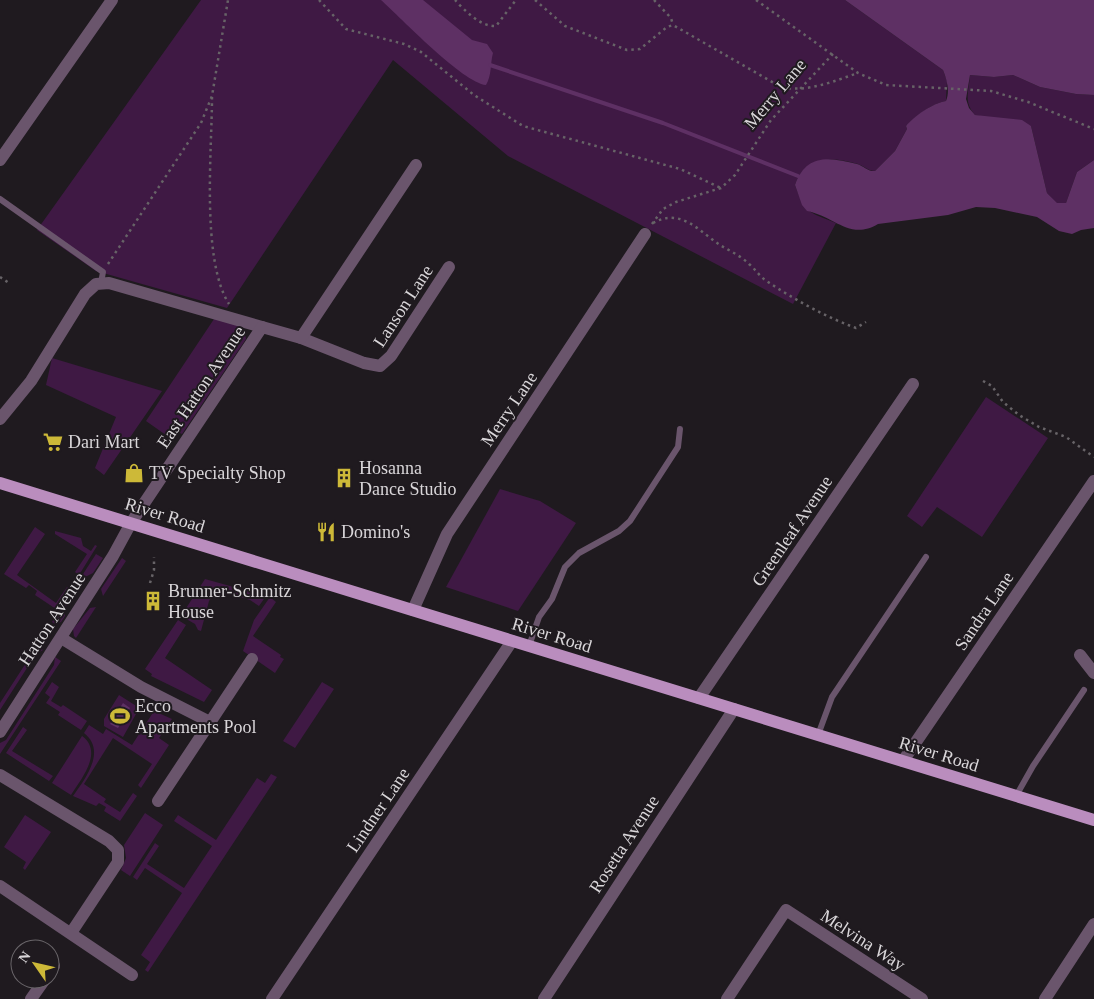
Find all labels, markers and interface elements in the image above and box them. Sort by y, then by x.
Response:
street label: Merry Lane [740,55,810,133]
street label: Lanson Lane [369,261,437,351]
street label: East Hatton Avenue [153,322,249,452]
street label: Merry Lane [477,368,541,450]
supermarket icon: Dari Mart [42,431,64,453]
place label: Dari Mart [68,432,139,452]
place label: Hosanna Dance Studio [359,458,456,499]
shop icon: TV Specialty Shop [123,462,145,484]
place label: TV Specialty Shop [149,463,286,483]
building icon: Hosanna Dance Studio [333,467,355,489]
street label: Greenleaf Avenue [748,472,836,590]
street label: River Road [123,493,207,537]
restaurant icon: Domino's [315,521,337,543]
place label: Domino's [341,522,410,542]
street label: Sandra Lane [950,568,1018,654]
street label: Hatton Avenue [14,569,90,669]
place label: Brunner-Schmitz House [168,581,292,622]
building icon: Brunner-Schmitz House [142,590,164,612]
street label: River Road [510,613,594,657]
place label: Ecco Apartments Pool [135,696,257,737]
sports icon: Ecco Apartments Pool [109,705,131,727]
street label: River Road [897,732,981,776]
street label: Lindner Lane [342,764,414,856]
street label: Rosetta Avenue [585,792,663,896]
street label: Melvina Way [817,905,909,975]
north arrow [10,939,60,989]
text: N [16,949,34,965]

